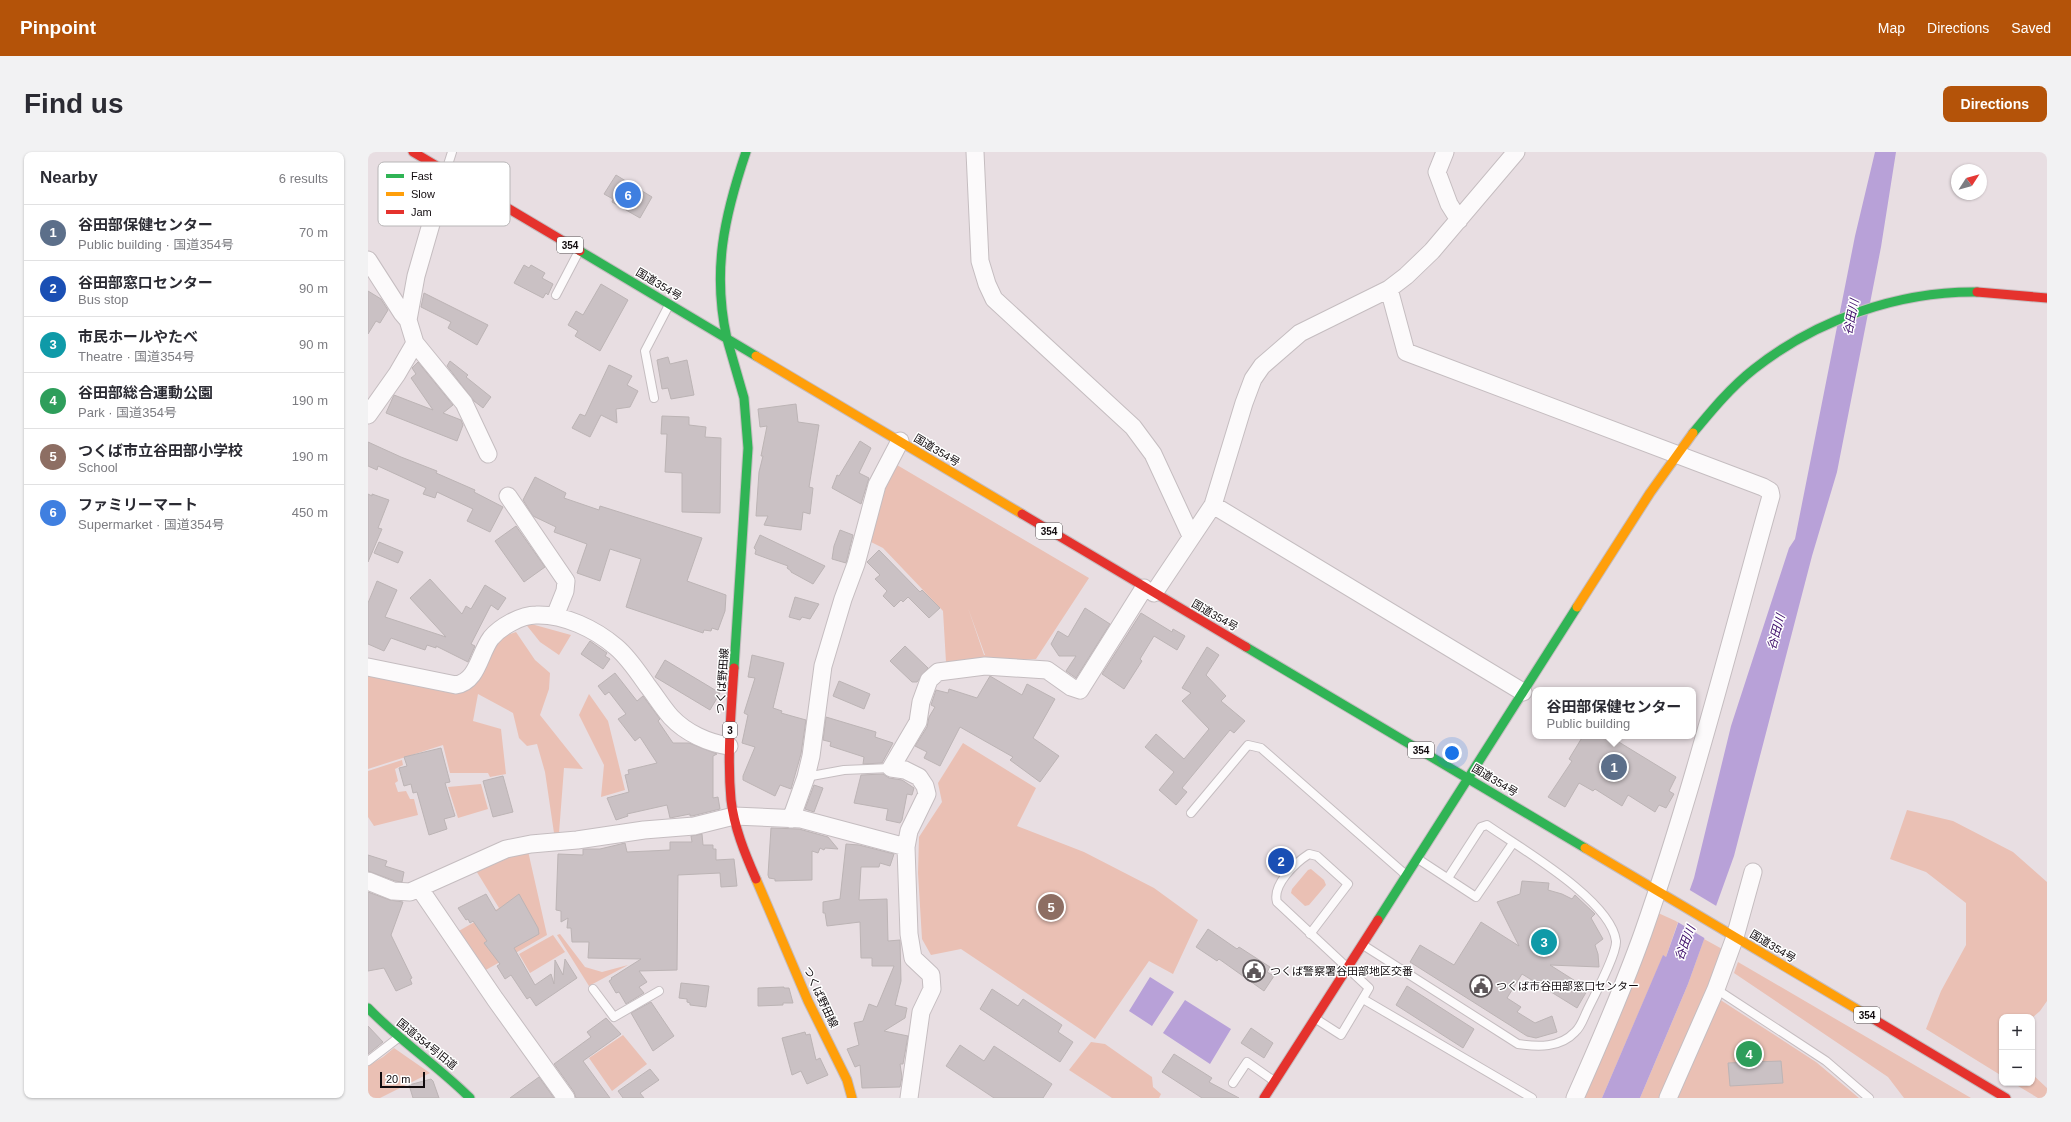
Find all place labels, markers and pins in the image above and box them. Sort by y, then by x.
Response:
pin: 6 [615,180,641,210]
pin: 1 [1601,752,1627,782]
pin: 2 [1268,846,1294,876]
pin: 5 [1038,892,1064,922]
pin: 3 [1531,927,1557,957]
public building icon: つくば警察署谷田部地区交番 [1241,958,1267,984]
place label: つくば警察署谷田部地区交番 [1270,965,1413,977]
public building icon: つくば市谷田部窓口センター [1468,973,1494,999]
place label: つくば市谷田部窓口センター [1496,980,1639,992]
pin: 4 [1736,1039,1762,1069]

